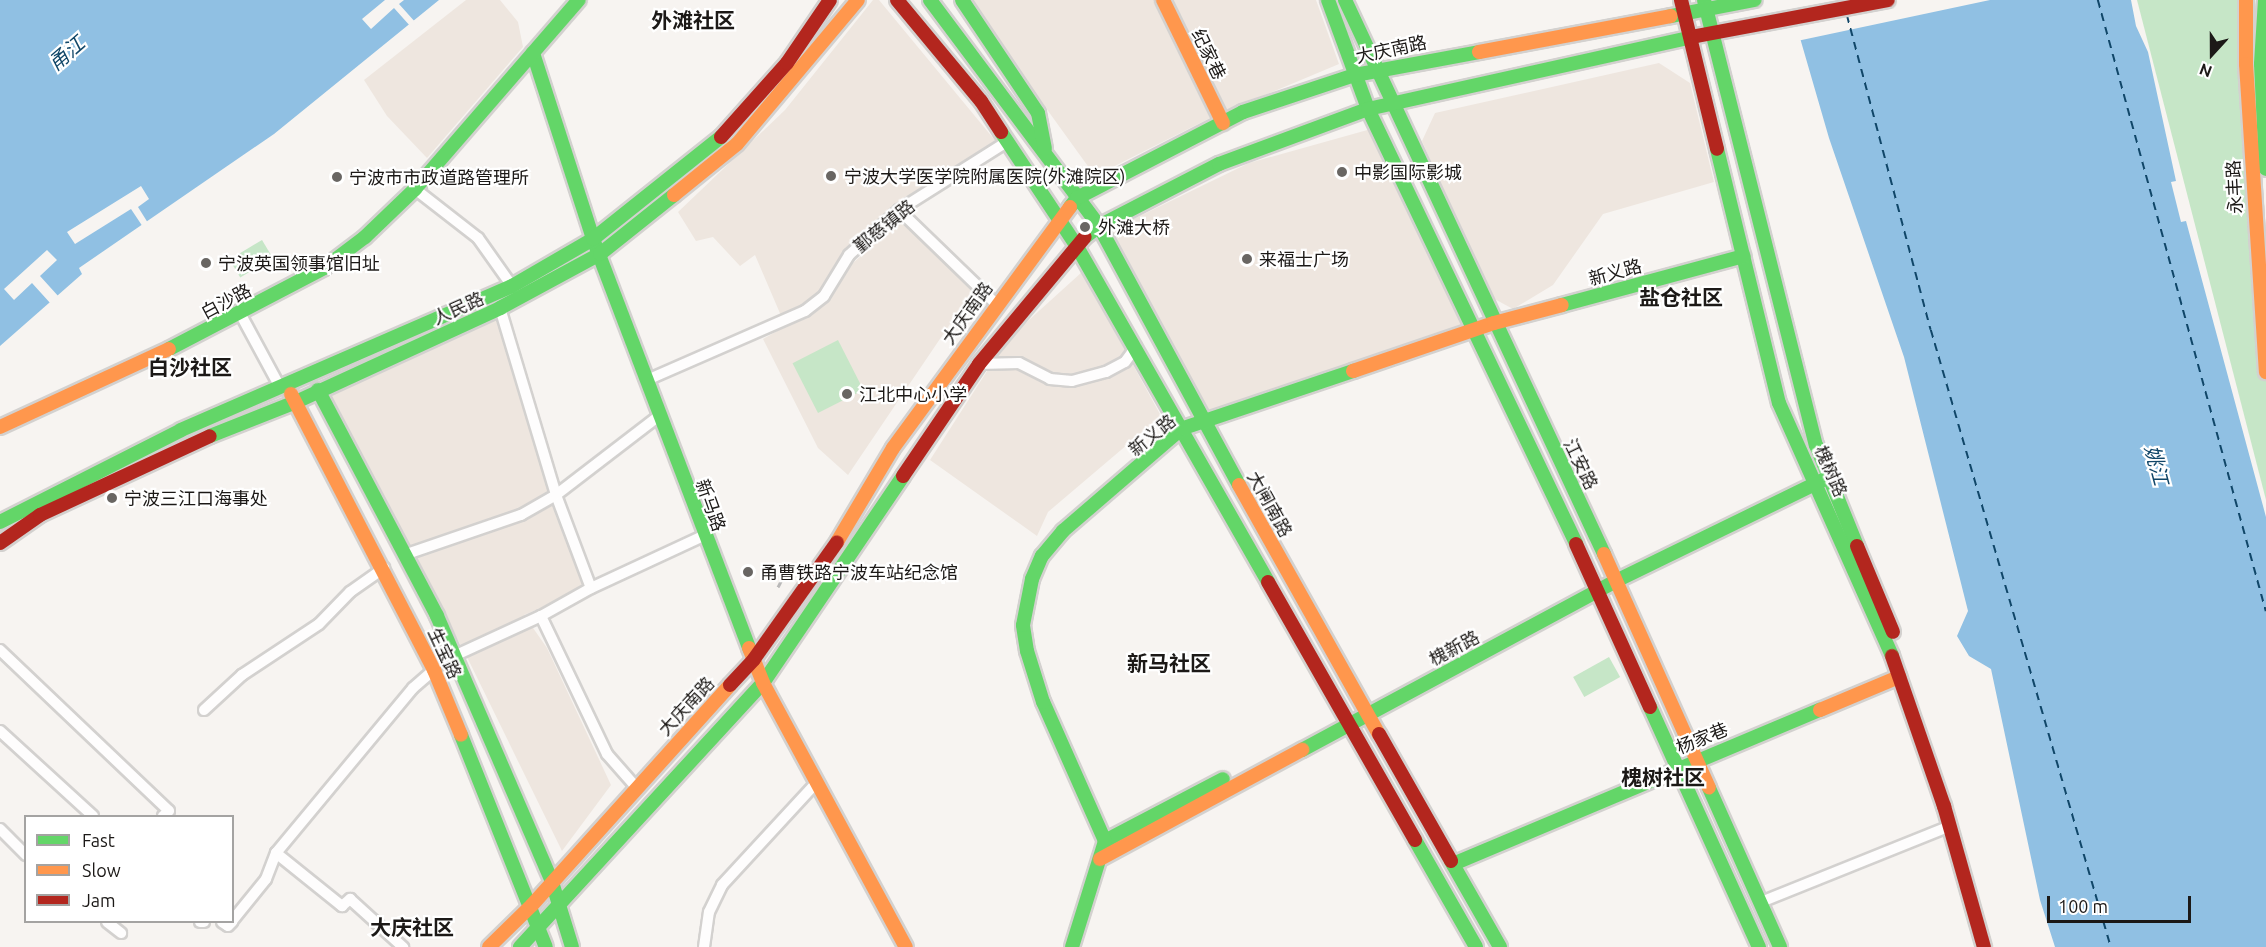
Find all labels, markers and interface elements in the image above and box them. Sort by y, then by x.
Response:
district label: 外滩社区 [651,7,735,33]
north arrow [2182,24,2242,84]
street label: 纪家巷 [1187,25,1231,83]
water label: 甬江 [43,31,89,75]
street label: 大庆南路 [1354,31,1428,67]
text: N [2197,60,2214,81]
street label: 永丰路 [2222,159,2246,215]
place label: 中影国际影城 [1354,161,1462,183]
place label: 宁波大学医学院附属医院(外滩院区) [844,165,1125,187]
marker: 中影国际影城 [1335,165,1349,179]
place label: 宁波市市政道路管理所 [349,166,529,188]
marker: 宁波大学医学院附属医院(外滩院区) [822,167,840,185]
marker: 宁波市市政道路管理所 [330,170,344,184]
street label: 鄞慈镇路 [849,195,919,257]
place label: 外滩大桥 [1098,216,1170,238]
marker: 外滩大桥 [1076,218,1094,236]
place label: 来福士广场 [1259,248,1349,270]
place label: 宁波英国领事馆旧址 [218,252,380,274]
marker: 来福士广场 [1240,252,1254,266]
street label: 新义路 [1586,255,1644,289]
marker: 宁波英国领事馆旧址 [199,256,213,270]
street label: 大庆南路 [937,278,997,348]
street label: 白沙路 [197,279,255,323]
district label: 盐仓社区 [1639,284,1723,310]
street label: 人民路 [429,287,487,329]
district label: 白沙社区 [148,354,232,380]
place label: 江北中心小学 [859,383,967,405]
marker: 江北中心小学 [840,387,854,401]
street label: 新义路 [1124,410,1180,460]
street label: 江安路 [1559,435,1603,493]
street label: 槐树路 [1810,442,1852,500]
water label: 姚江 [2140,443,2174,487]
street label: 大闸南路 [1243,467,1297,541]
street label: 新马路 [692,476,730,534]
place label: 宁波三江口海事处 [124,487,268,509]
marker: 宁波三江口海事处 [105,491,119,505]
place label: 甬曹铁路宁波车站纪念馆 [760,561,958,583]
marker: 甬曹铁路宁波车站纪念馆 [741,565,755,579]
street label: 生宝路 [424,624,466,682]
street label: 槐新路 [1425,626,1483,670]
district label: 新马社区 [1127,650,1211,676]
street label: 大庆南路 [654,672,718,740]
street label: 杨家巷 [1673,718,1731,758]
district label: 槐树社区 [1621,764,1705,790]
legend [24,815,234,923]
text: Fast [82,830,115,850]
text: Slow [82,860,121,880]
scale bar [2050,884,2194,922]
text: Jam [82,890,116,910]
text: 100 m [2058,896,2108,916]
district label: 大庆社区 [370,914,454,940]

